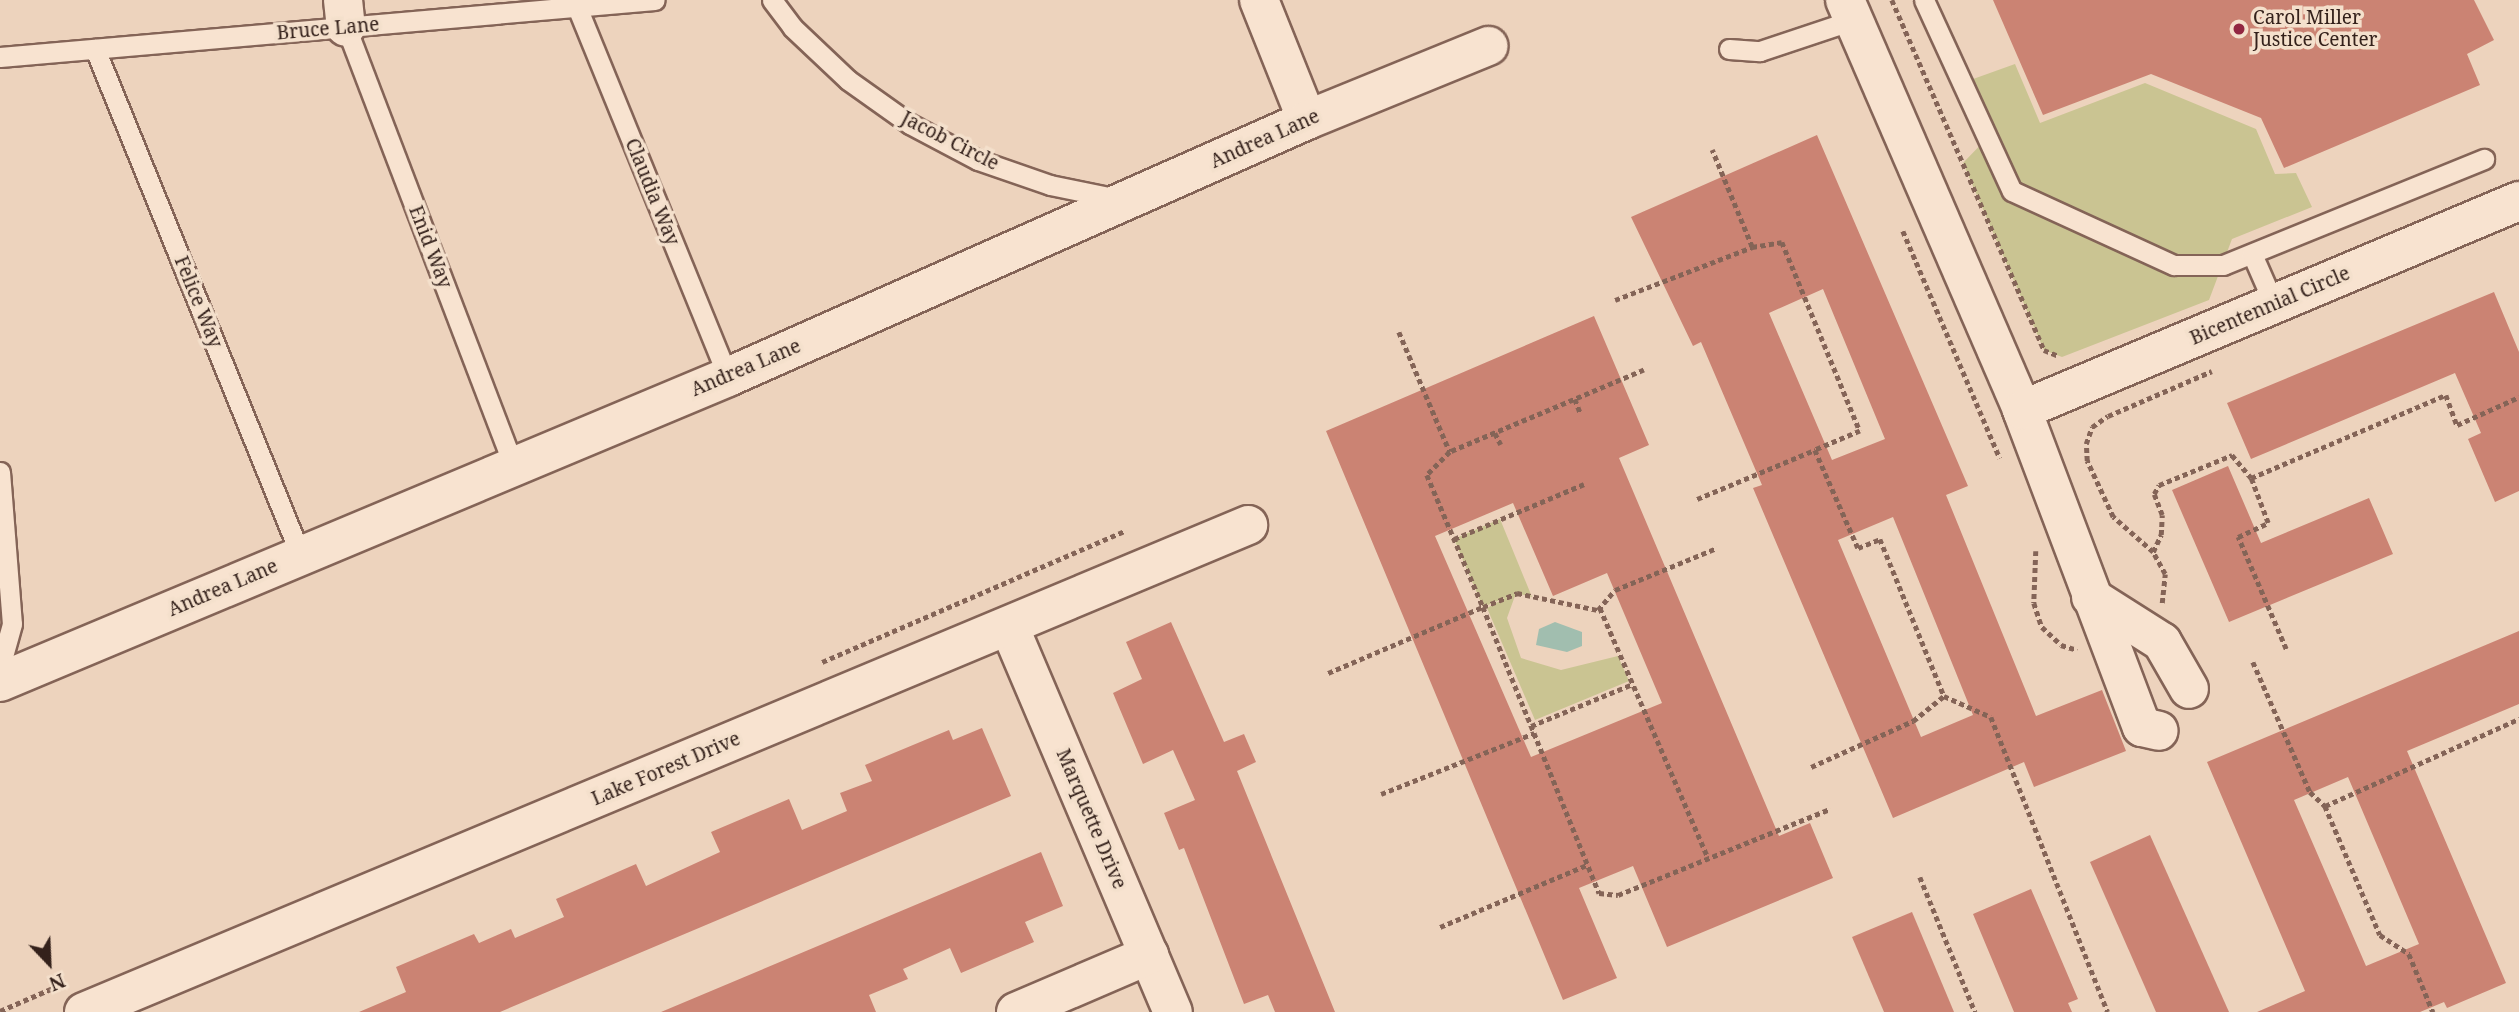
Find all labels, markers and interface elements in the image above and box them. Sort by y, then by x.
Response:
place label: Carol Miller Justice Center [2253,7,2378,51]
street label: Bruce Lane [276,13,380,45]
marker: Carol Miller Justice Center [2231,21,2247,37]
street label: Andrea Lane [1207,105,1323,173]
street label: Jacob Circle [897,107,1003,175]
street label: Claudia Way [620,135,684,249]
street label: Enid Way [404,203,456,291]
street label: Felice Way [169,253,227,351]
street label: Bicentennial Circle [2187,262,2353,350]
street label: Andrea Lane [688,335,804,401]
street label: Andrea Lane [165,555,281,621]
street label: Lake Forest Drive [588,727,744,811]
street label: Marquette Drive [1051,746,1131,892]
north arrow [14,928,84,998]
text: N [45,967,69,997]

